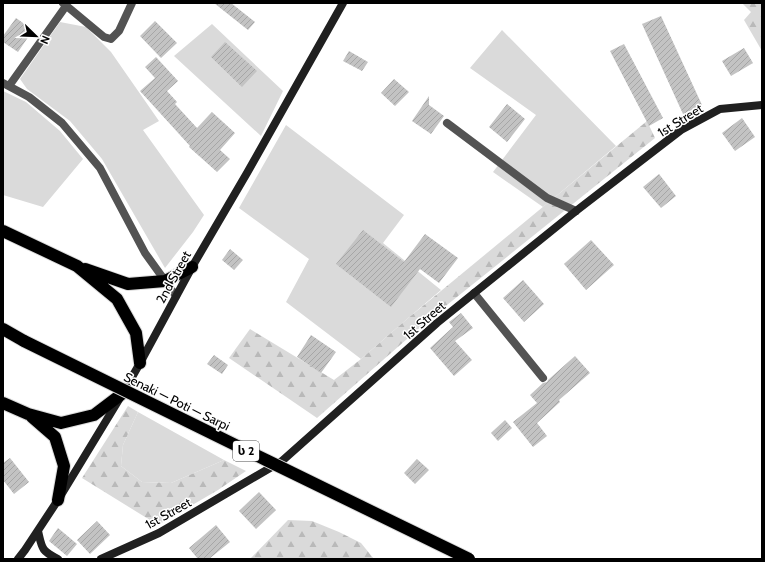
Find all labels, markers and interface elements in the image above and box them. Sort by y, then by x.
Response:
north arrow [16,16,56,56]
text: N [37,34,53,46]
street label: 1st Street [654,100,706,140]
street label: 2nd Street [152,247,194,306]
street label: 1st Street [400,297,449,343]
street label: Senaki — Poti — Sarpi [121,368,233,434]
road number: ს 2 [233,441,259,461]
street label: 1st Street [142,494,194,532]

